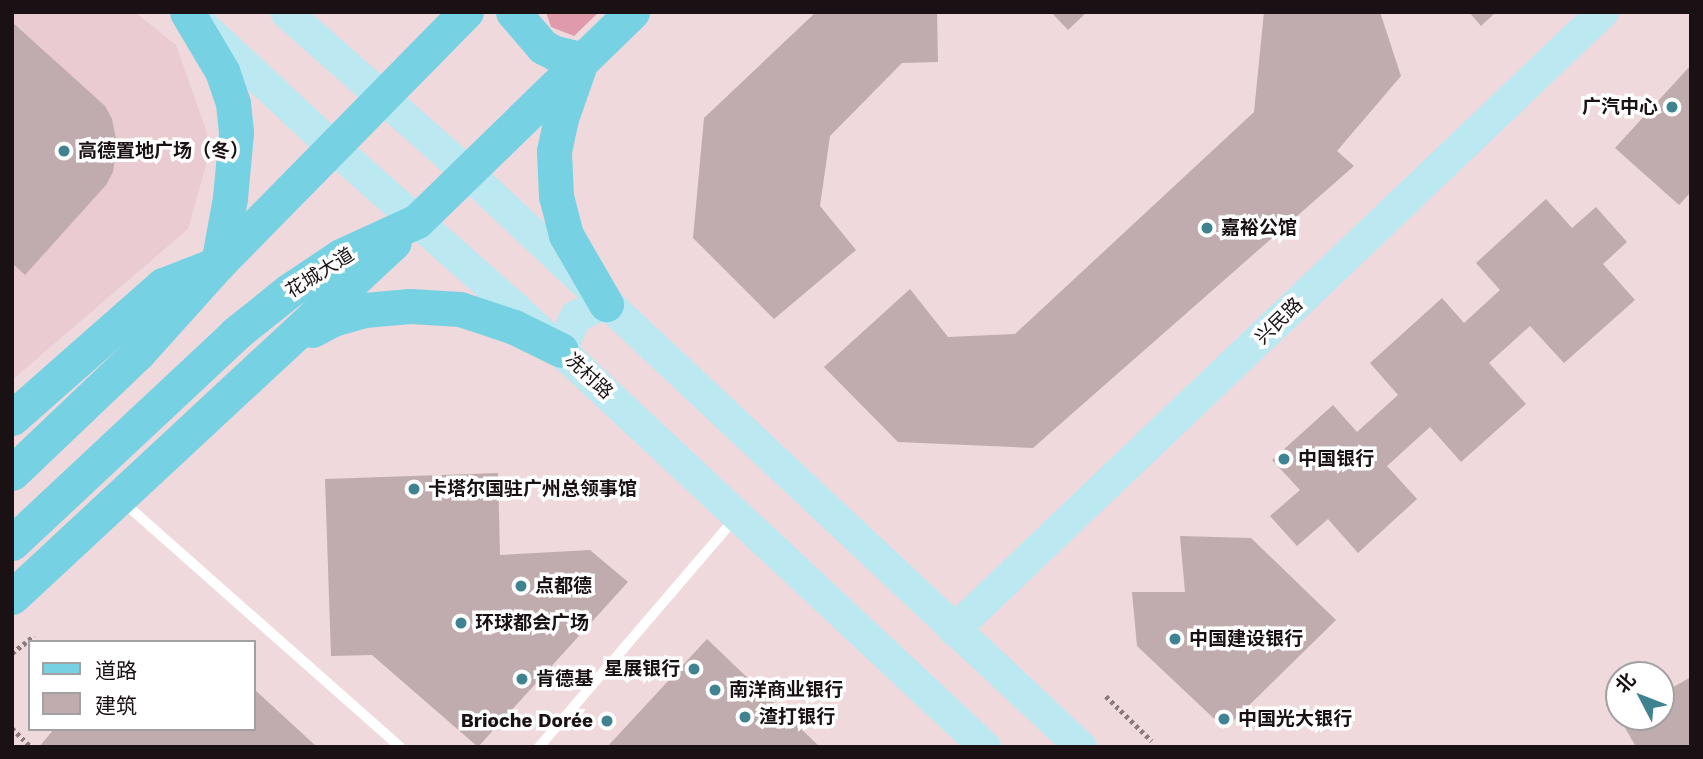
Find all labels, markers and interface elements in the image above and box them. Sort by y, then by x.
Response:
place label: 广汽中心 [1582,96,1658,118]
marker: 广汽中心 [1664,99,1680,115]
place label: 高德置地广场（冬） [78,140,249,162]
marker: 高德置地广场（冬） [56,143,72,159]
place label: 嘉裕公馆 [1221,217,1297,239]
marker: 嘉裕公馆 [1199,220,1215,236]
street label: 花城大道 [282,243,358,303]
street label: 兴民路 [1251,293,1307,349]
street label: 冼村路 [560,348,618,404]
place label: 中国银行 [1298,448,1374,470]
marker: 中国银行 [1276,451,1292,467]
place label: 卡塔尔国驻广州总领事馆 [428,478,637,500]
marker: 卡塔尔国驻广州总领事馆 [406,481,422,497]
place label: 点都德 [535,575,592,597]
marker: 点都德 [513,578,529,594]
place label: 环球都会广场 [475,612,589,634]
marker: 环球都会广场 [453,615,469,631]
place label: 中国建设银行 [1189,628,1303,650]
marker: 中国建设银行 [1167,631,1183,647]
legend [28,640,256,731]
text: 道路 [95,658,137,683]
place label: 星展银行 [604,658,680,680]
marker: 星展银行 [686,661,702,677]
north arrow [1605,661,1675,731]
place label: 肯德基 [536,668,593,690]
text: 北 [1611,668,1640,698]
marker: 肯德基 [514,671,530,687]
place label: 南洋商业银行 [729,679,843,701]
marker: 南洋商业银行 [707,682,723,698]
text: 建筑 [95,693,137,718]
place label: 渣打银行 [759,706,835,728]
place label: 中国光大银行 [1238,708,1352,730]
marker: 渣打银行 [737,709,753,725]
place label: Brioche Dorée [461,710,593,732]
marker: 中国光大银行 [1216,711,1232,727]
marker: Brioche Dorée [599,713,615,729]

